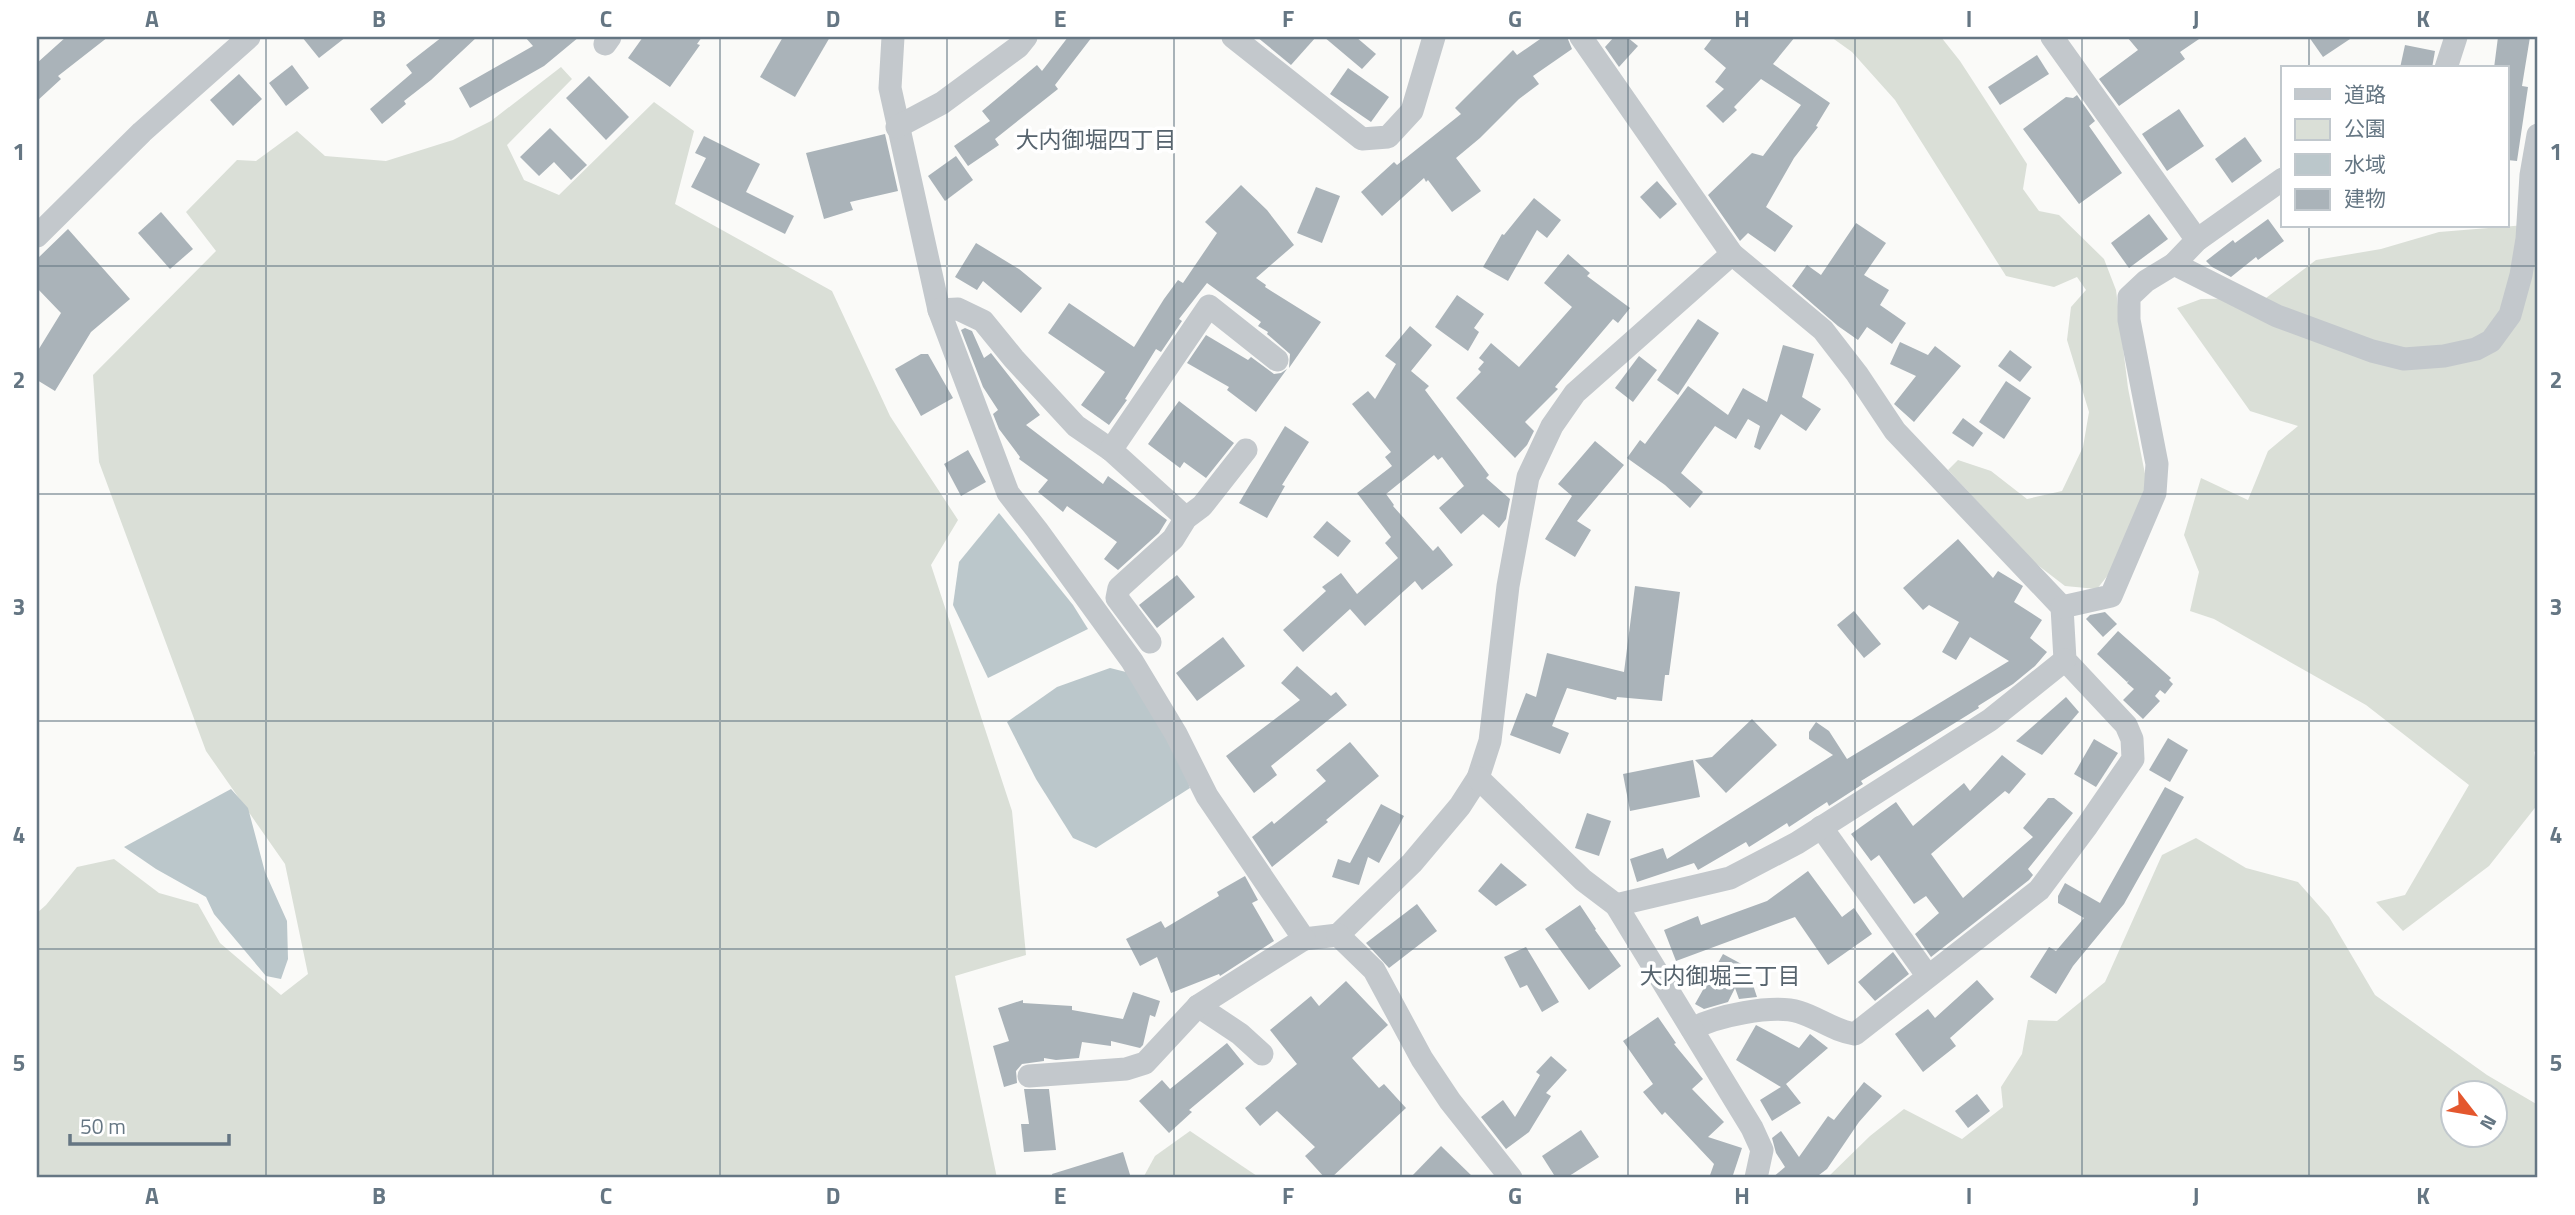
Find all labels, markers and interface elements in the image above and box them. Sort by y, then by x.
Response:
text: A [145,1,159,36]
text: B [372,1,386,36]
text: C [600,1,612,36]
text: D [826,1,840,36]
text: E [1054,1,1066,36]
text: F [1282,1,1294,36]
text: G [1508,1,1522,36]
text: H [1734,1,1750,36]
text: I [1966,1,1972,36]
text: J [2193,1,2199,36]
text: K [2416,1,2430,36]
legend [2281,66,2508,228]
text: 道路 [2344,78,2386,110]
text: 公園 [2344,112,2386,144]
district label: 大内御堀四丁目 [1016,122,1177,157]
text: 1 [13,134,25,169]
text: 1 [2550,134,2562,169]
text: 水域 [2344,148,2386,180]
text: 建物 [2344,182,2386,214]
text: 2 [13,362,25,397]
text: 2 [2550,362,2562,397]
text: 3 [13,589,25,624]
text: 3 [2550,589,2562,624]
text: 4 [13,817,25,852]
text: 4 [2550,817,2562,852]
district label: 大内御堀三丁目 [1640,958,1801,993]
text: 5 [13,1045,25,1080]
text: 5 [2550,1045,2562,1080]
north arrow [2438,1078,2508,1148]
scale bar [70,1103,229,1147]
text: 50 m [80,1110,126,1142]
text: N [2473,1110,2505,1136]
text: A [145,1178,159,1213]
text: B [372,1178,386,1213]
text: C [600,1178,612,1213]
text: D [826,1178,840,1213]
text: E [1054,1178,1066,1213]
text: F [1282,1178,1294,1213]
text: G [1508,1178,1522,1213]
text: H [1734,1178,1750,1213]
text: I [1966,1178,1972,1213]
text: J [2193,1178,2199,1213]
text: K [2416,1178,2430,1213]

